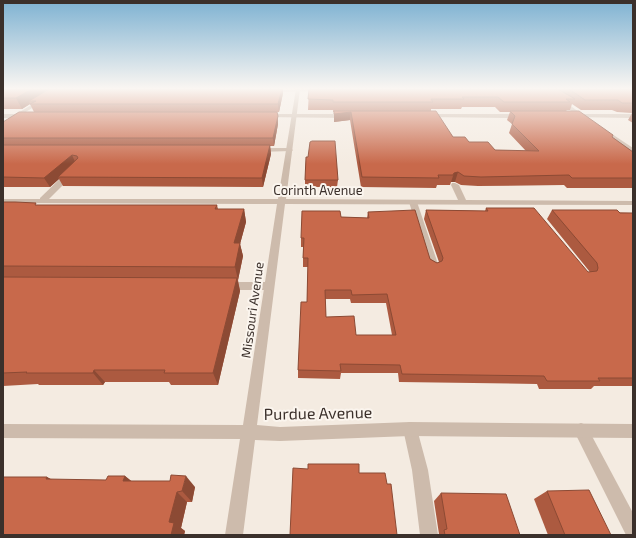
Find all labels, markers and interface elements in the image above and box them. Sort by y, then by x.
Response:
street label: Corinth Avenue [273,182,363,198]
street label: Missouri Avenue [237,261,267,359]
street label: Purdue Avenue [264,402,372,423]

